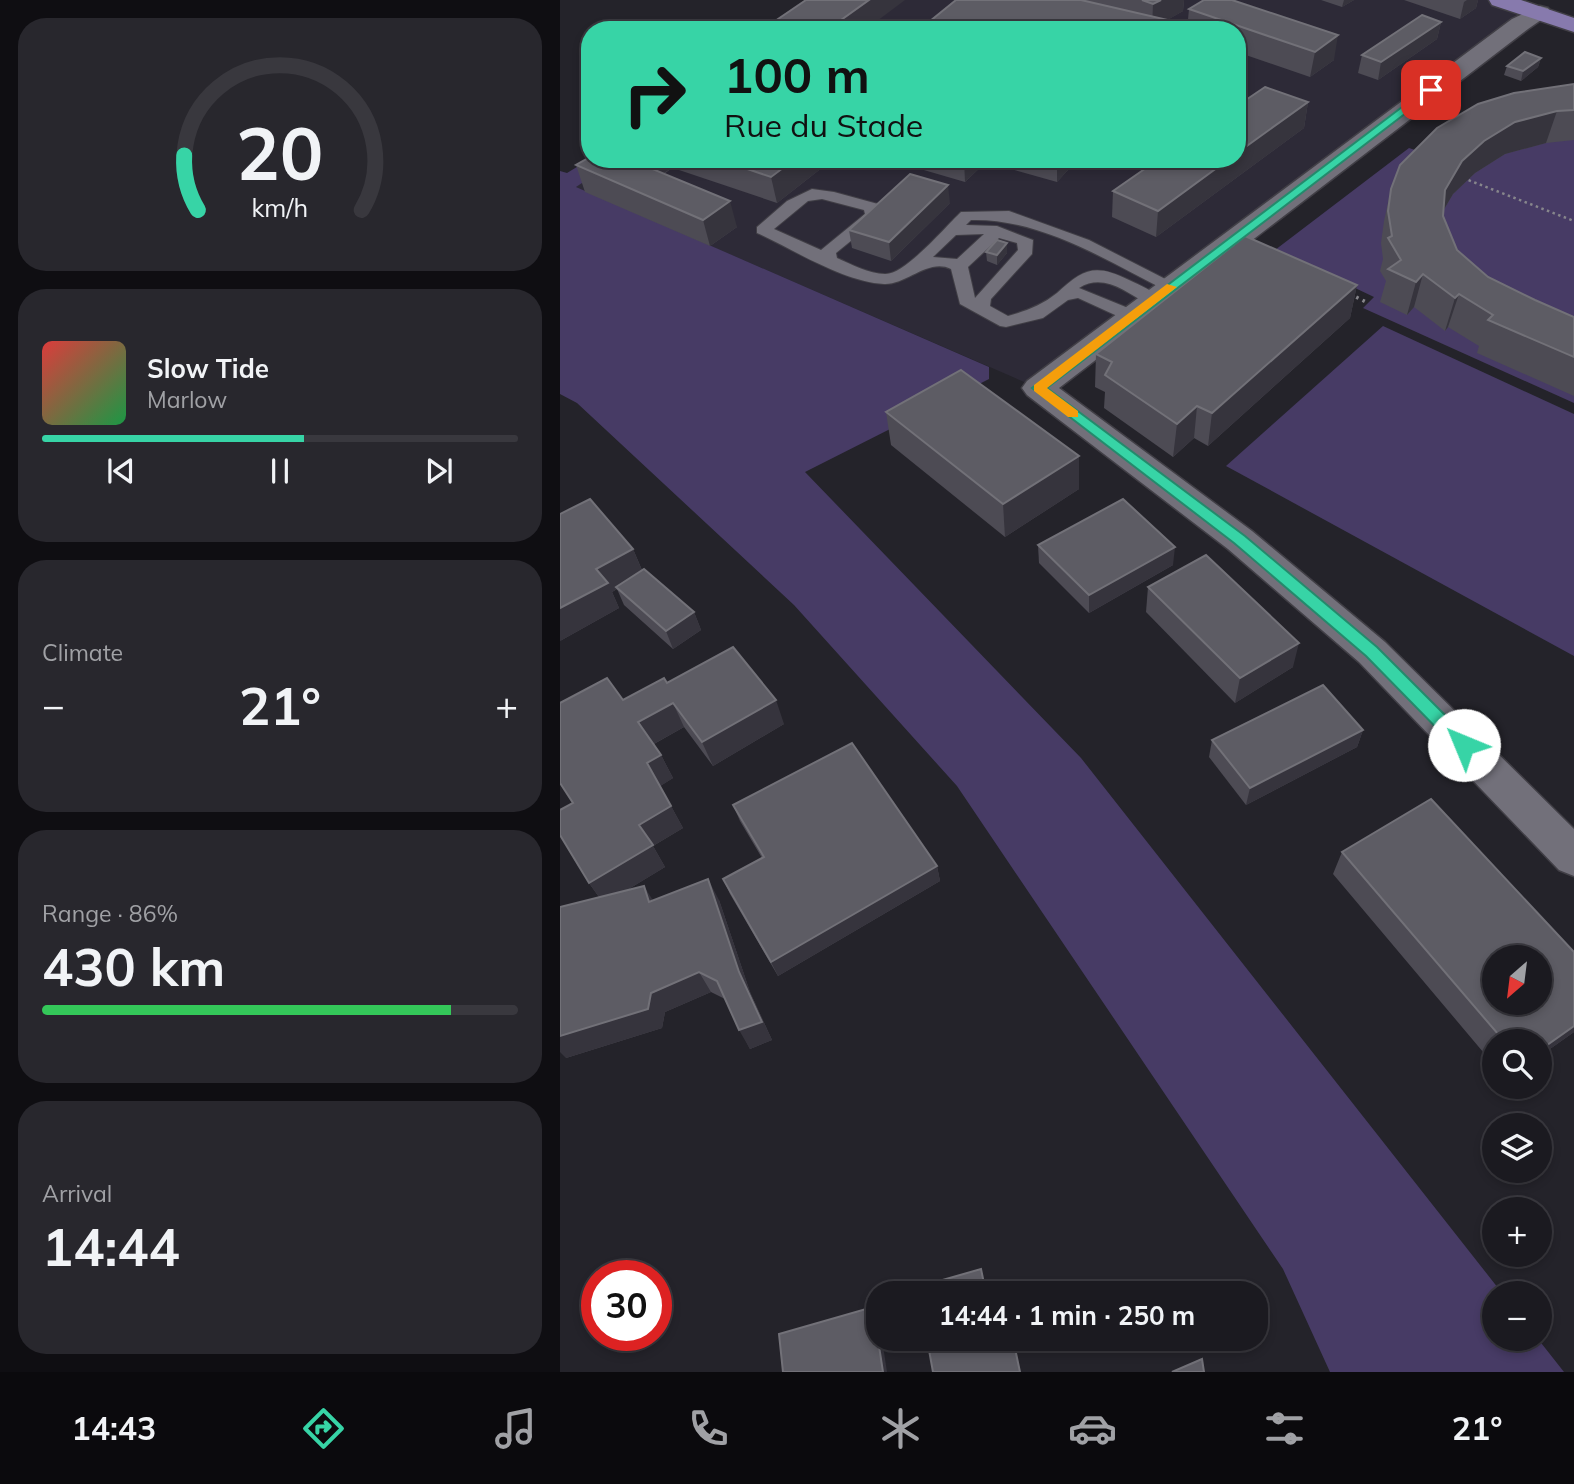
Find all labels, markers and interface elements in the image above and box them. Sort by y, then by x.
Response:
text: 100 m [724,44,870,105]
icon: right [609,49,700,140]
pin [1401,60,1461,120]
icon: arrive [1412,71,1450,109]
text: Rue du Stade [724,105,923,145]
text: 20 [236,108,324,199]
text: km/h [252,192,308,223]
text: Slow Tide [147,352,269,385]
text: Marlow [147,385,227,414]
icon: previous [102,452,140,490]
icon: pause [261,452,299,490]
icon: next [420,452,458,490]
text: Climate [42,638,123,667]
text: 21° [239,673,321,738]
text: − [42,681,65,729]
text: + [495,681,518,729]
position arrow [1427,708,1501,782]
text: Range · 86% [42,899,178,928]
text: 430 km [42,934,225,999]
north arrow [1482,945,1552,1015]
map controls [1482,945,1552,1351]
button: search [1482,1029,1552,1099]
button: layers [1482,1113,1552,1183]
text: Arrival [42,1179,112,1208]
button: + [1482,1197,1552,1267]
text: 14:44 [42,1214,180,1279]
speed limit sign: 30 [581,1260,672,1351]
button: − [1482,1281,1552,1351]
text: 14:44 · 1 min · 250 m [939,1299,1195,1332]
icon: directions [299,1404,348,1453]
icon: music [491,1404,540,1453]
icon: phone [684,1404,733,1453]
icon: climate [876,1404,925,1453]
icon: car [1068,1404,1117,1453]
icon: filters [1260,1404,1309,1453]
text: 14:43 [72,1408,156,1448]
text: 21° [1452,1408,1502,1448]

